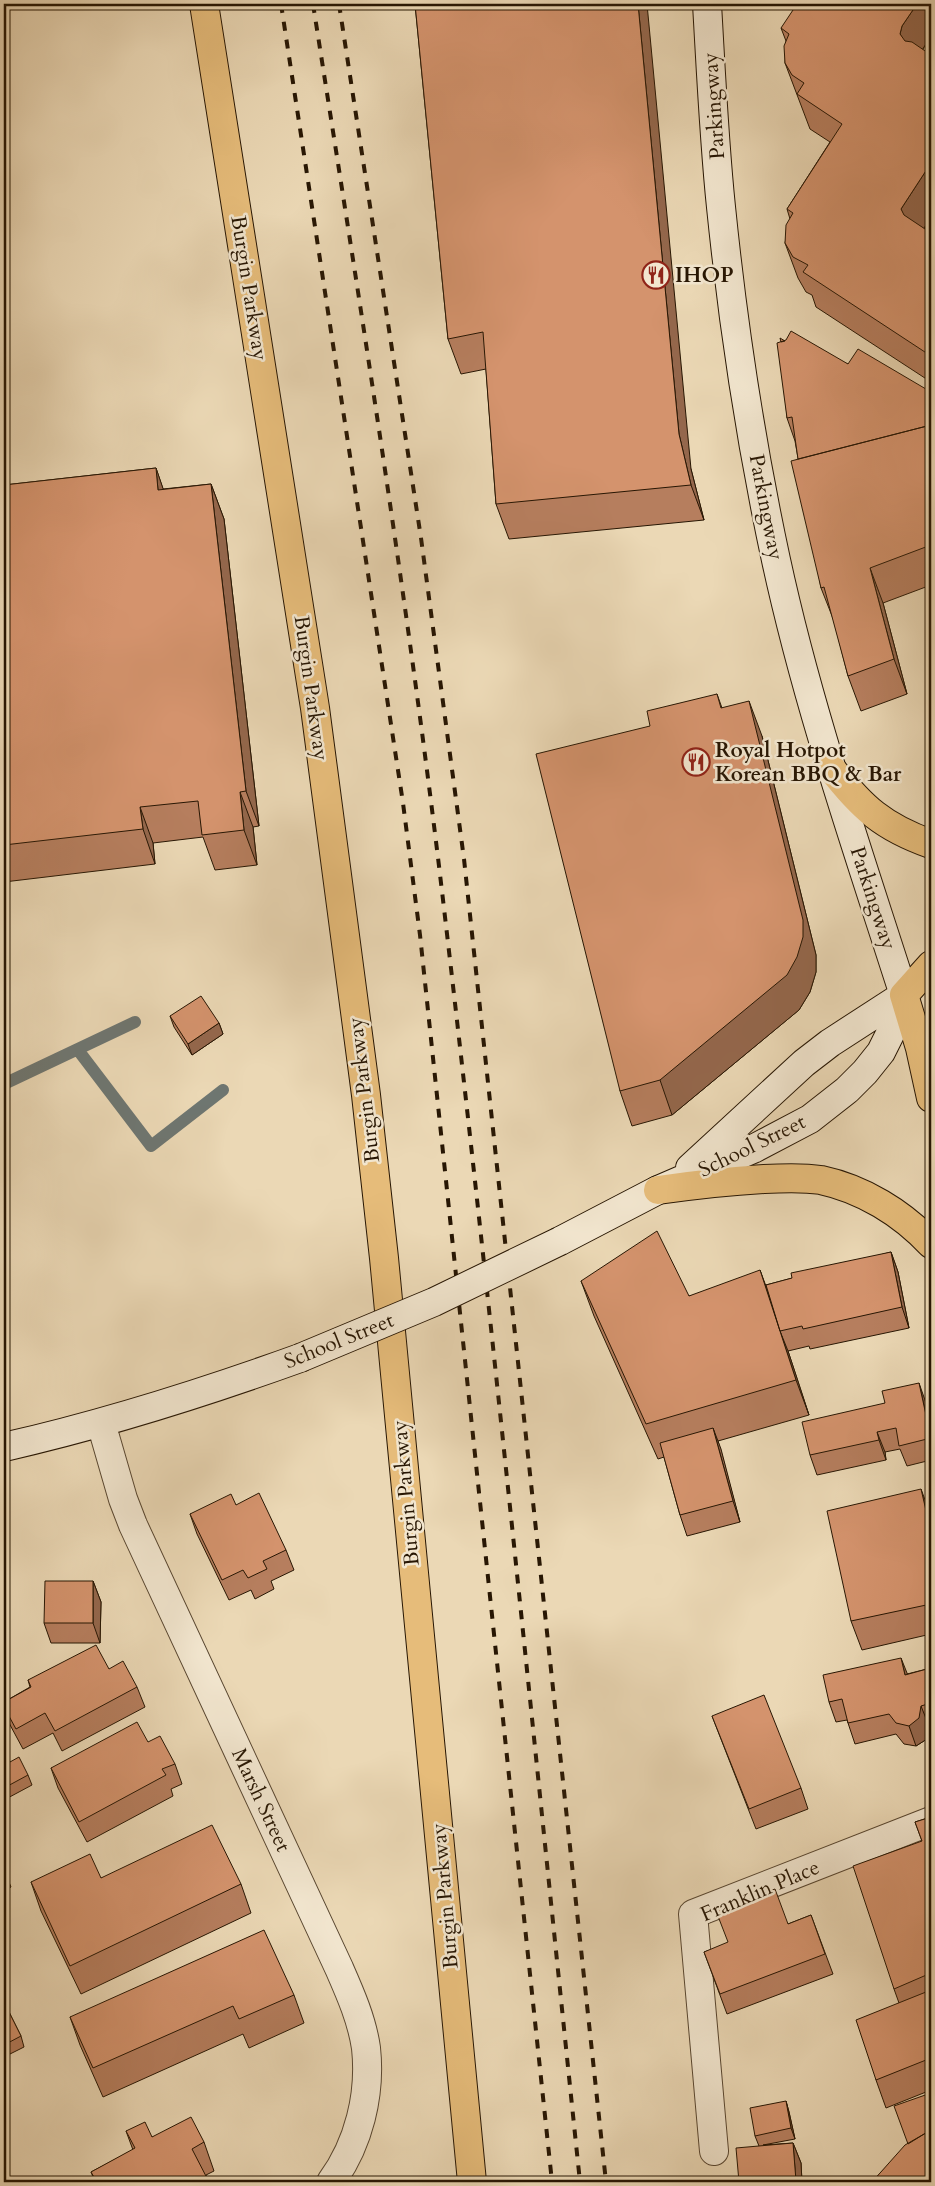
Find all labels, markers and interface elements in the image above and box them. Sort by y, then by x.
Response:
street label: Parkingway [696,52,732,160]
street label: Burgin Parkway [223,214,275,362]
restaurant icon: IHOP [641,260,671,290]
place label: IHOP [675,261,734,290]
street label: Parkingway [742,452,790,562]
street label: Burgin Parkway [286,614,336,762]
place label: Royal Hotpot Korean BBQ & Bar [715,736,902,789]
restaurant icon: Royal Hotpot Korean BBQ & Bar [681,747,711,777]
street label: Parkingway [843,843,903,953]
street label: Burgin Parkway [341,1016,387,1164]
street label: School Street [694,1107,811,1184]
street label: School Street [280,1306,398,1376]
street label: Burgin Parkway [385,1419,427,1567]
street label: Marsh Street [224,1743,298,1857]
street label: Burgin Parkway [424,1822,466,1970]
street label: Franklin Place [696,1853,824,1929]

